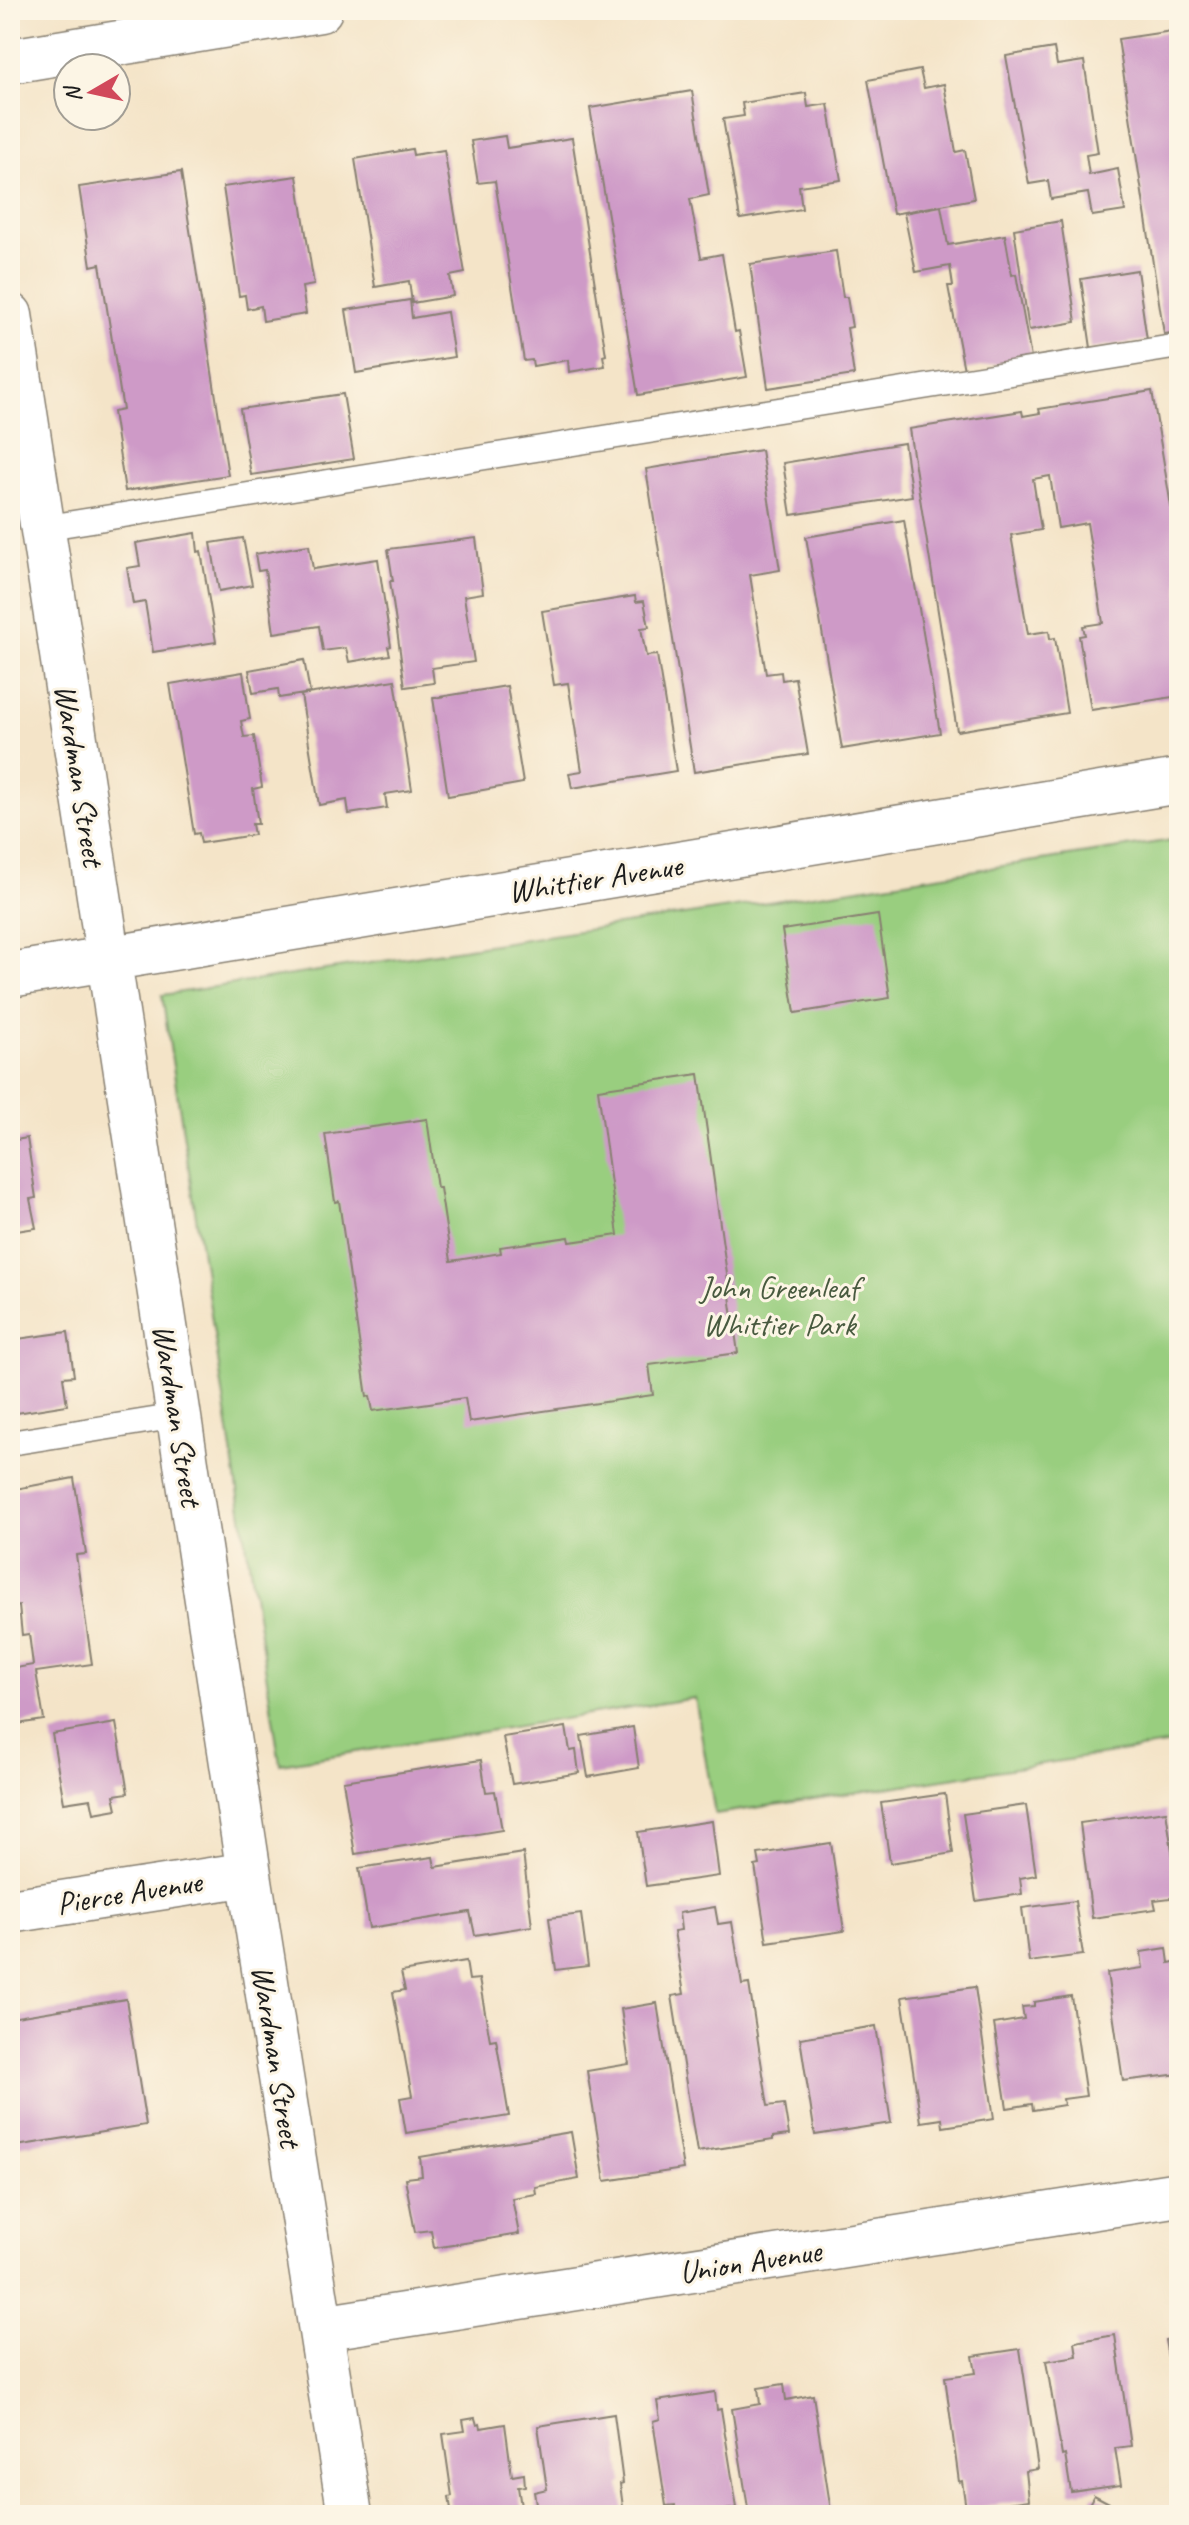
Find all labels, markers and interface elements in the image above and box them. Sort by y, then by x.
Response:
north arrow [52,52,132,132]
text: N [58,83,88,104]
street label: Wardman Street [45,681,115,872]
street label: Whittier Avenue [505,844,687,912]
park label: John Greenleaf Whittier Park [698,1267,866,1345]
street label: Wardman Street [143,1321,213,1512]
street label: Pierce Avenue [54,1860,207,1924]
street label: Wardman Street [242,1962,312,2153]
street label: Union Avenue [676,2230,826,2293]

